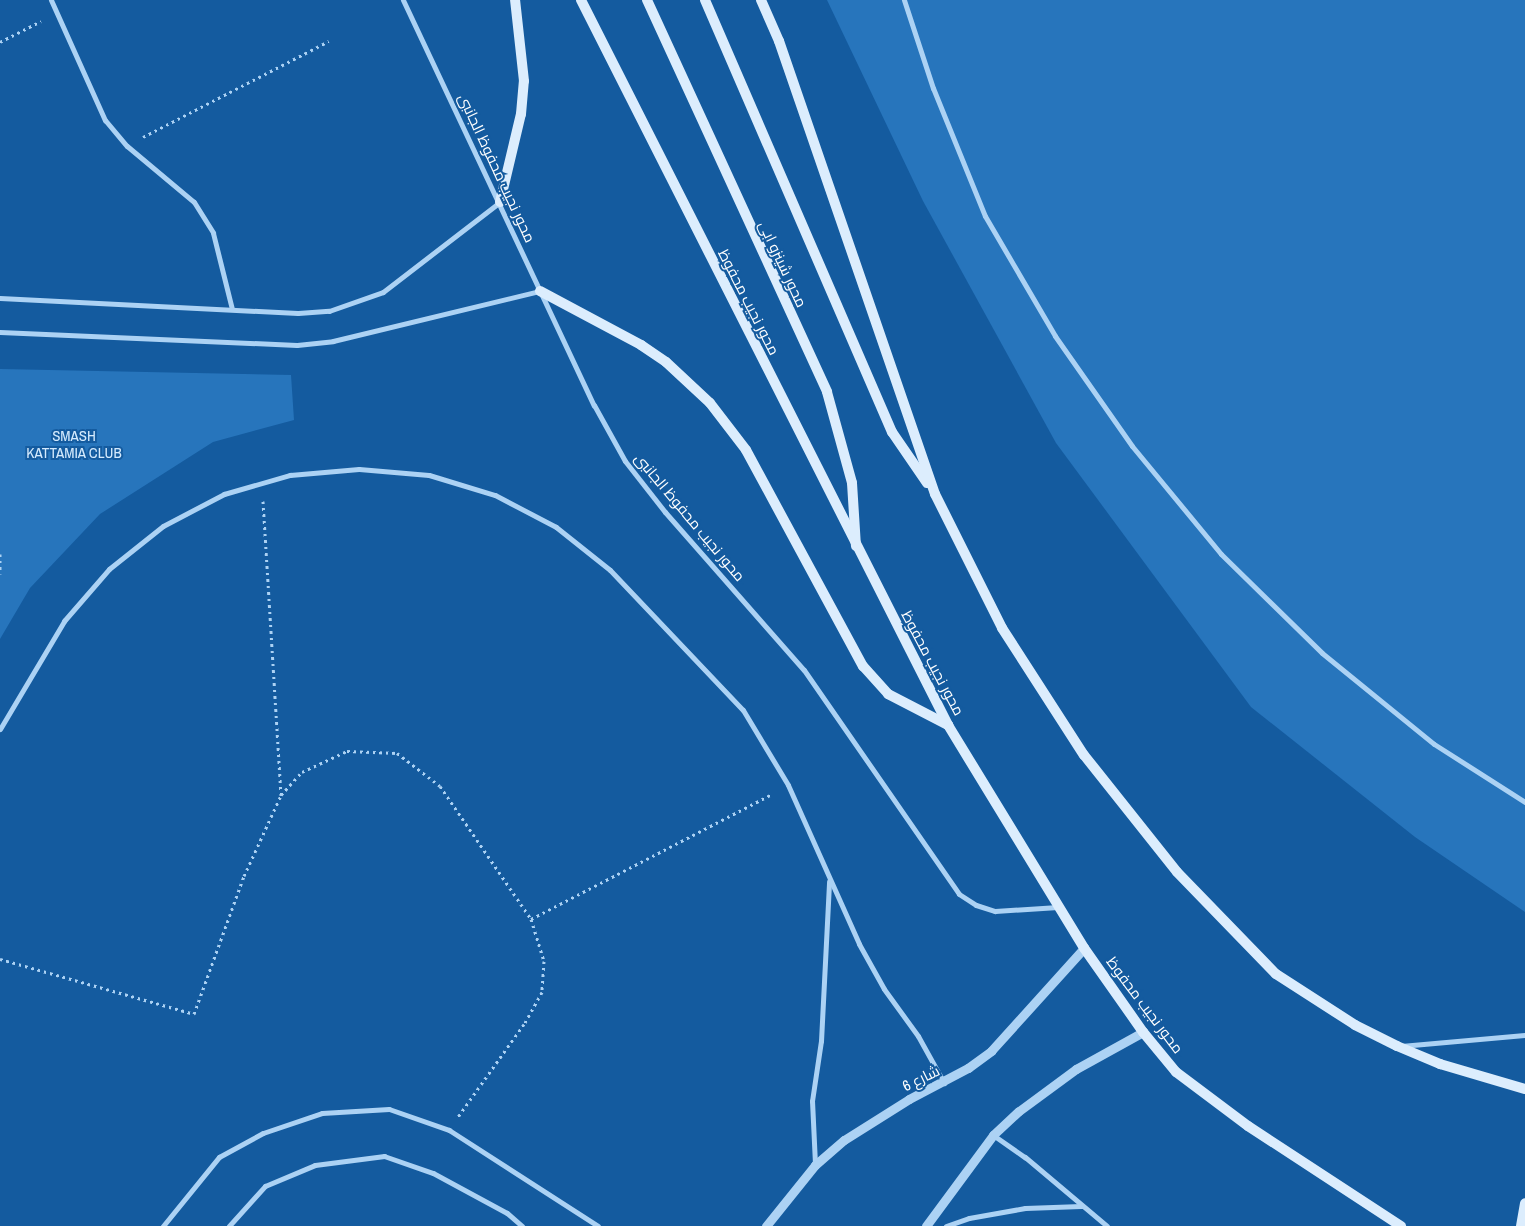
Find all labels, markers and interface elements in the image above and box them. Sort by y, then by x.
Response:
street label: محور نجيب محفوظ الجانبى [455,91,539,245]
street label: محور شينزو ابى [755,218,811,310]
street label: محور نجيب محفوظ [715,246,783,358]
park label: SMASH KATTAMIA CLUB [26,426,122,461]
street label: محور نجيب محفوظ الجانبى [631,449,749,585]
street label: محور نجيب محفوظ [898,607,968,719]
street label: محور نجيب محفوظ [1103,953,1187,1057]
street label: شارع 6 [899,1061,943,1095]

